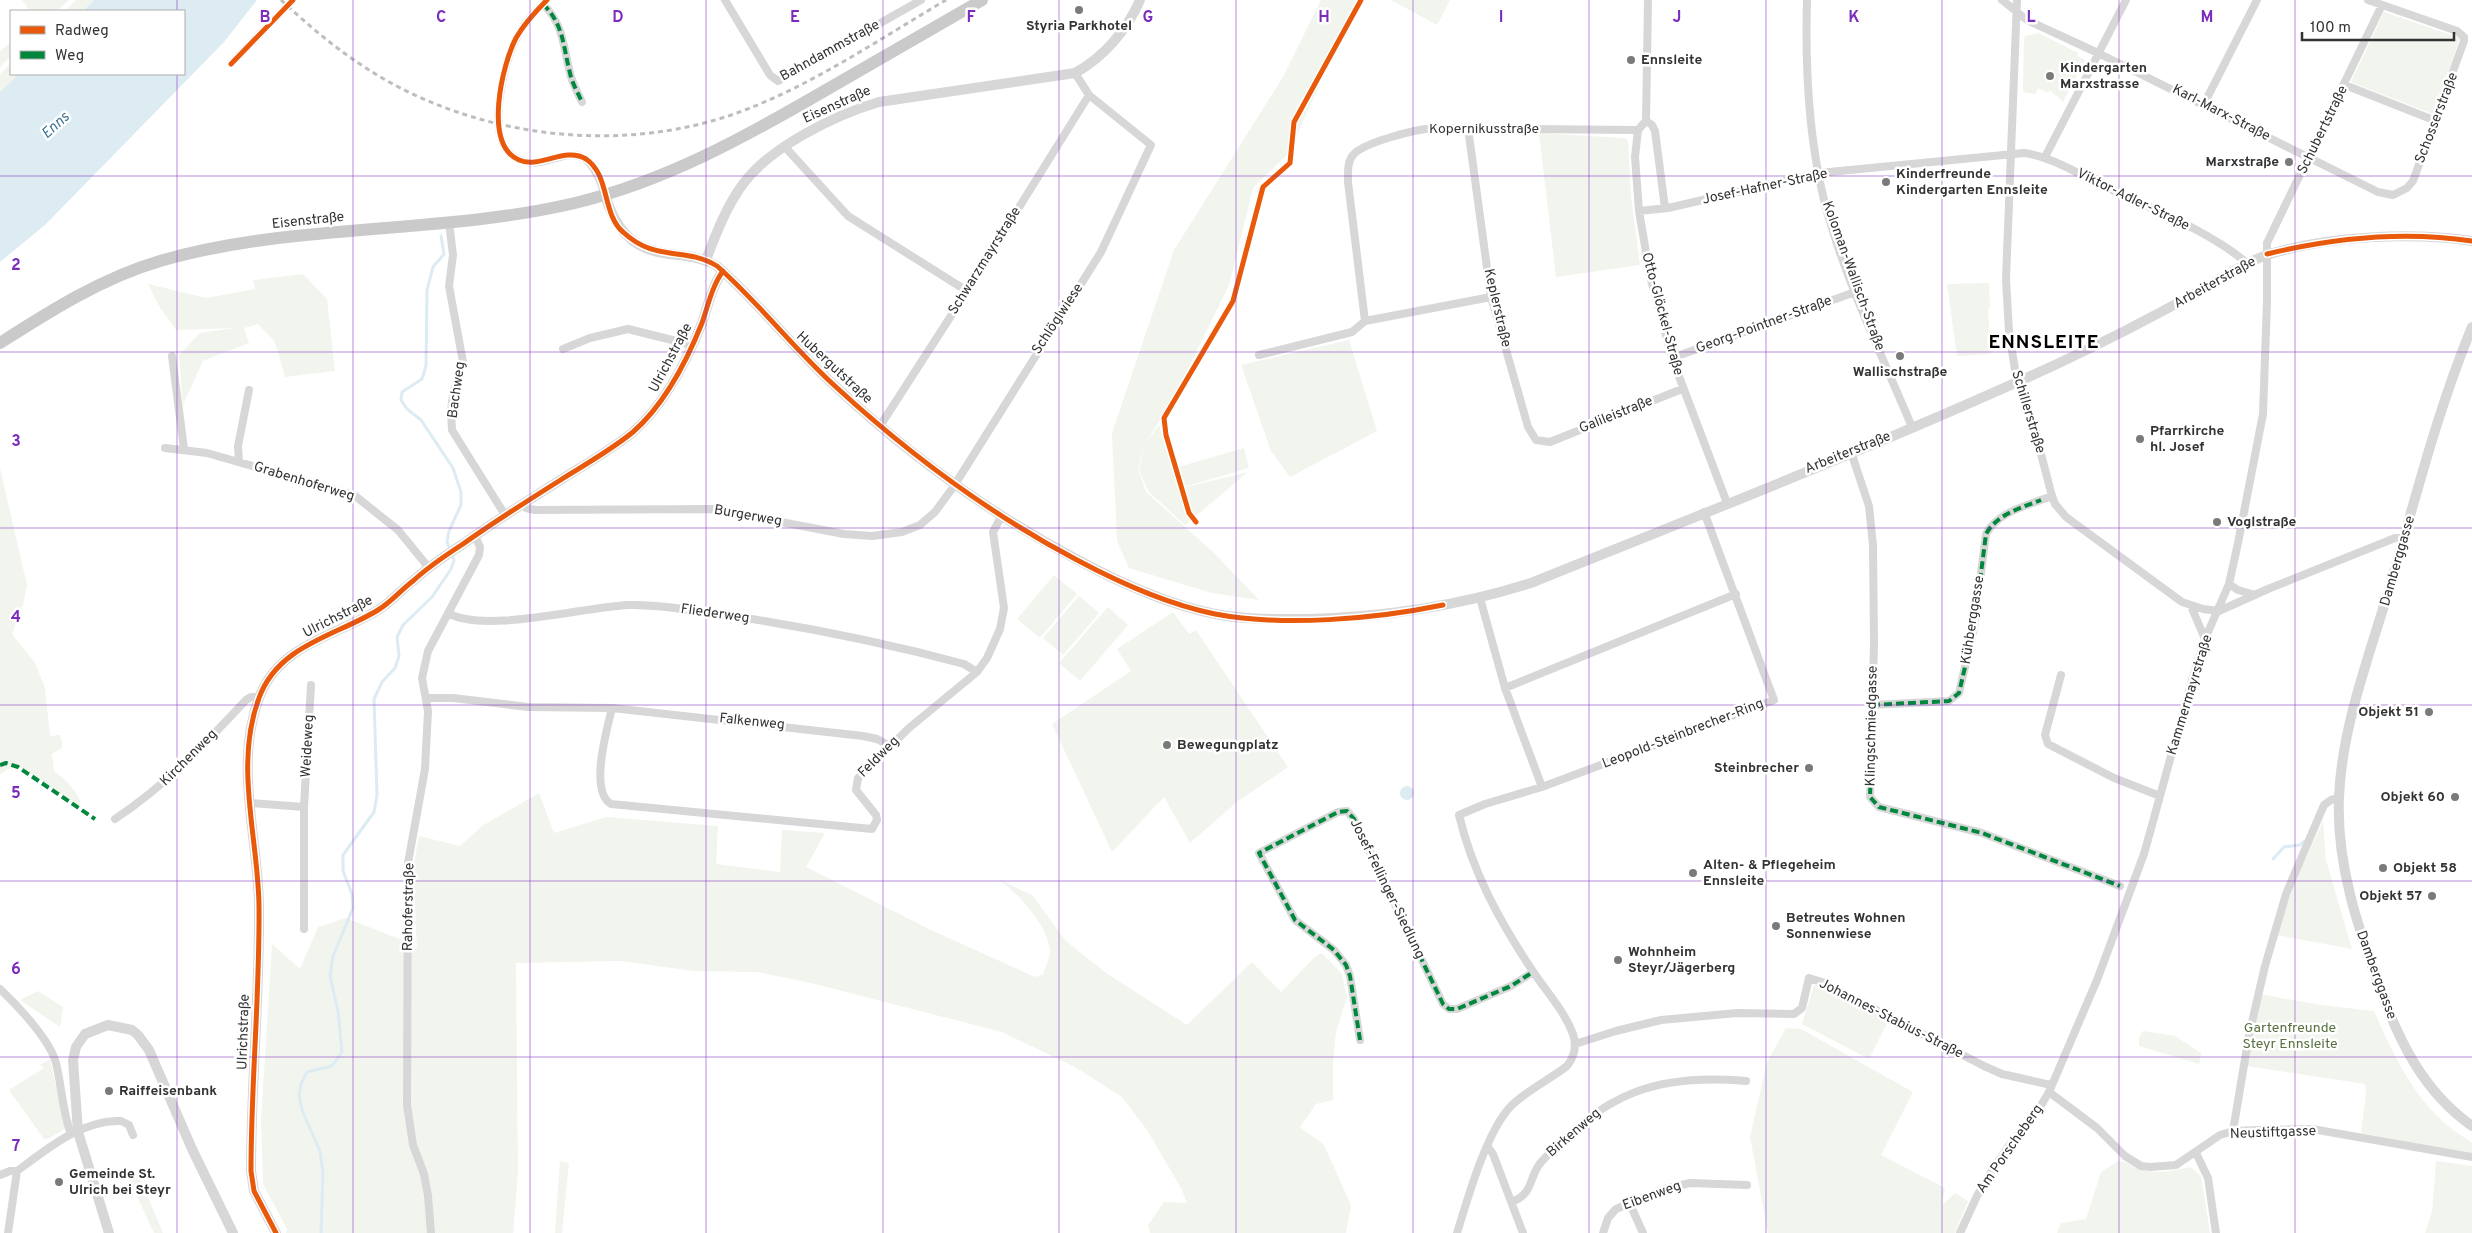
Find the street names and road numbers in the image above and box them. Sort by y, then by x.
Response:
street label: Bahndammstraße [777,17,883,85]
street label: Schosserstraße [2412,70,2462,166]
street label: Karl-Marx-Straße [2169,81,2273,145]
street label: Eisenstraße [800,82,874,128]
street label: Schubertstraße [2294,83,2352,177]
street label: Kopernikusstraße [1429,121,1539,138]
street label: Josef-Hafner-Straße [1701,165,1829,209]
street label: Viktor-Adler-Straße [2074,165,2192,235]
street label: Koloman-Wallisch-Straße [1818,199,1888,353]
street label: Schwarzmayrstraße [945,204,1025,318]
street label: Eisenstraße [271,209,345,233]
street label: Otto-Glöckel-Straße [1637,251,1687,377]
street label: Arbeiterstraße [2171,253,2259,313]
street label: Keplerstraße [1480,267,1514,349]
street label: Schlöglwiese [1029,280,1087,358]
street label: Georg-Pointner-Straße [1694,293,1834,357]
street label: Ulrichstraße [646,320,696,396]
street label: Hubergutstraße [792,328,876,408]
street label: Bachweg [445,361,469,419]
street label: Schillerstraße [2007,368,2049,456]
street label: Galileistraße [1577,393,1655,437]
street label: Arbeiterstraße [1803,428,1893,478]
street label: Grabenhoferweg [252,459,356,505]
street label: Burgerweg [713,502,783,530]
street label: Damberggasse [2377,514,2419,608]
street label: Kühberggasse [1958,574,1988,666]
street label: Ulrichstraße [300,592,376,642]
street label: Fliederweg [679,601,751,627]
street label: Kammermayrstraße [2164,633,2216,757]
street label: Klingschmiedgasse [1862,665,1882,787]
street label: Leopold-Steinbrecher-Ring [1600,695,1766,773]
street label: Falkenweg [718,710,786,734]
street label: Weideweg [298,714,318,778]
street label: Kirchenweg [157,726,221,790]
street label: Feldweg [855,733,903,781]
street label: Josef-Fellinger-Siedlung [1346,816,1428,962]
street label: Rahoferstraße [400,863,418,951]
street label: Damberggasse [2352,928,2400,1022]
street label: Johannes-Stabius-Straße [1816,975,1966,1063]
street label: Ulrichstraße [234,994,254,1070]
street label: Am Porscheberg [1973,1101,2047,1197]
street label: Birkenweg [1543,1105,1605,1161]
street label: Neustiftgasse [2230,1123,2316,1143]
street label: Eibenweg [1620,1178,1684,1214]

